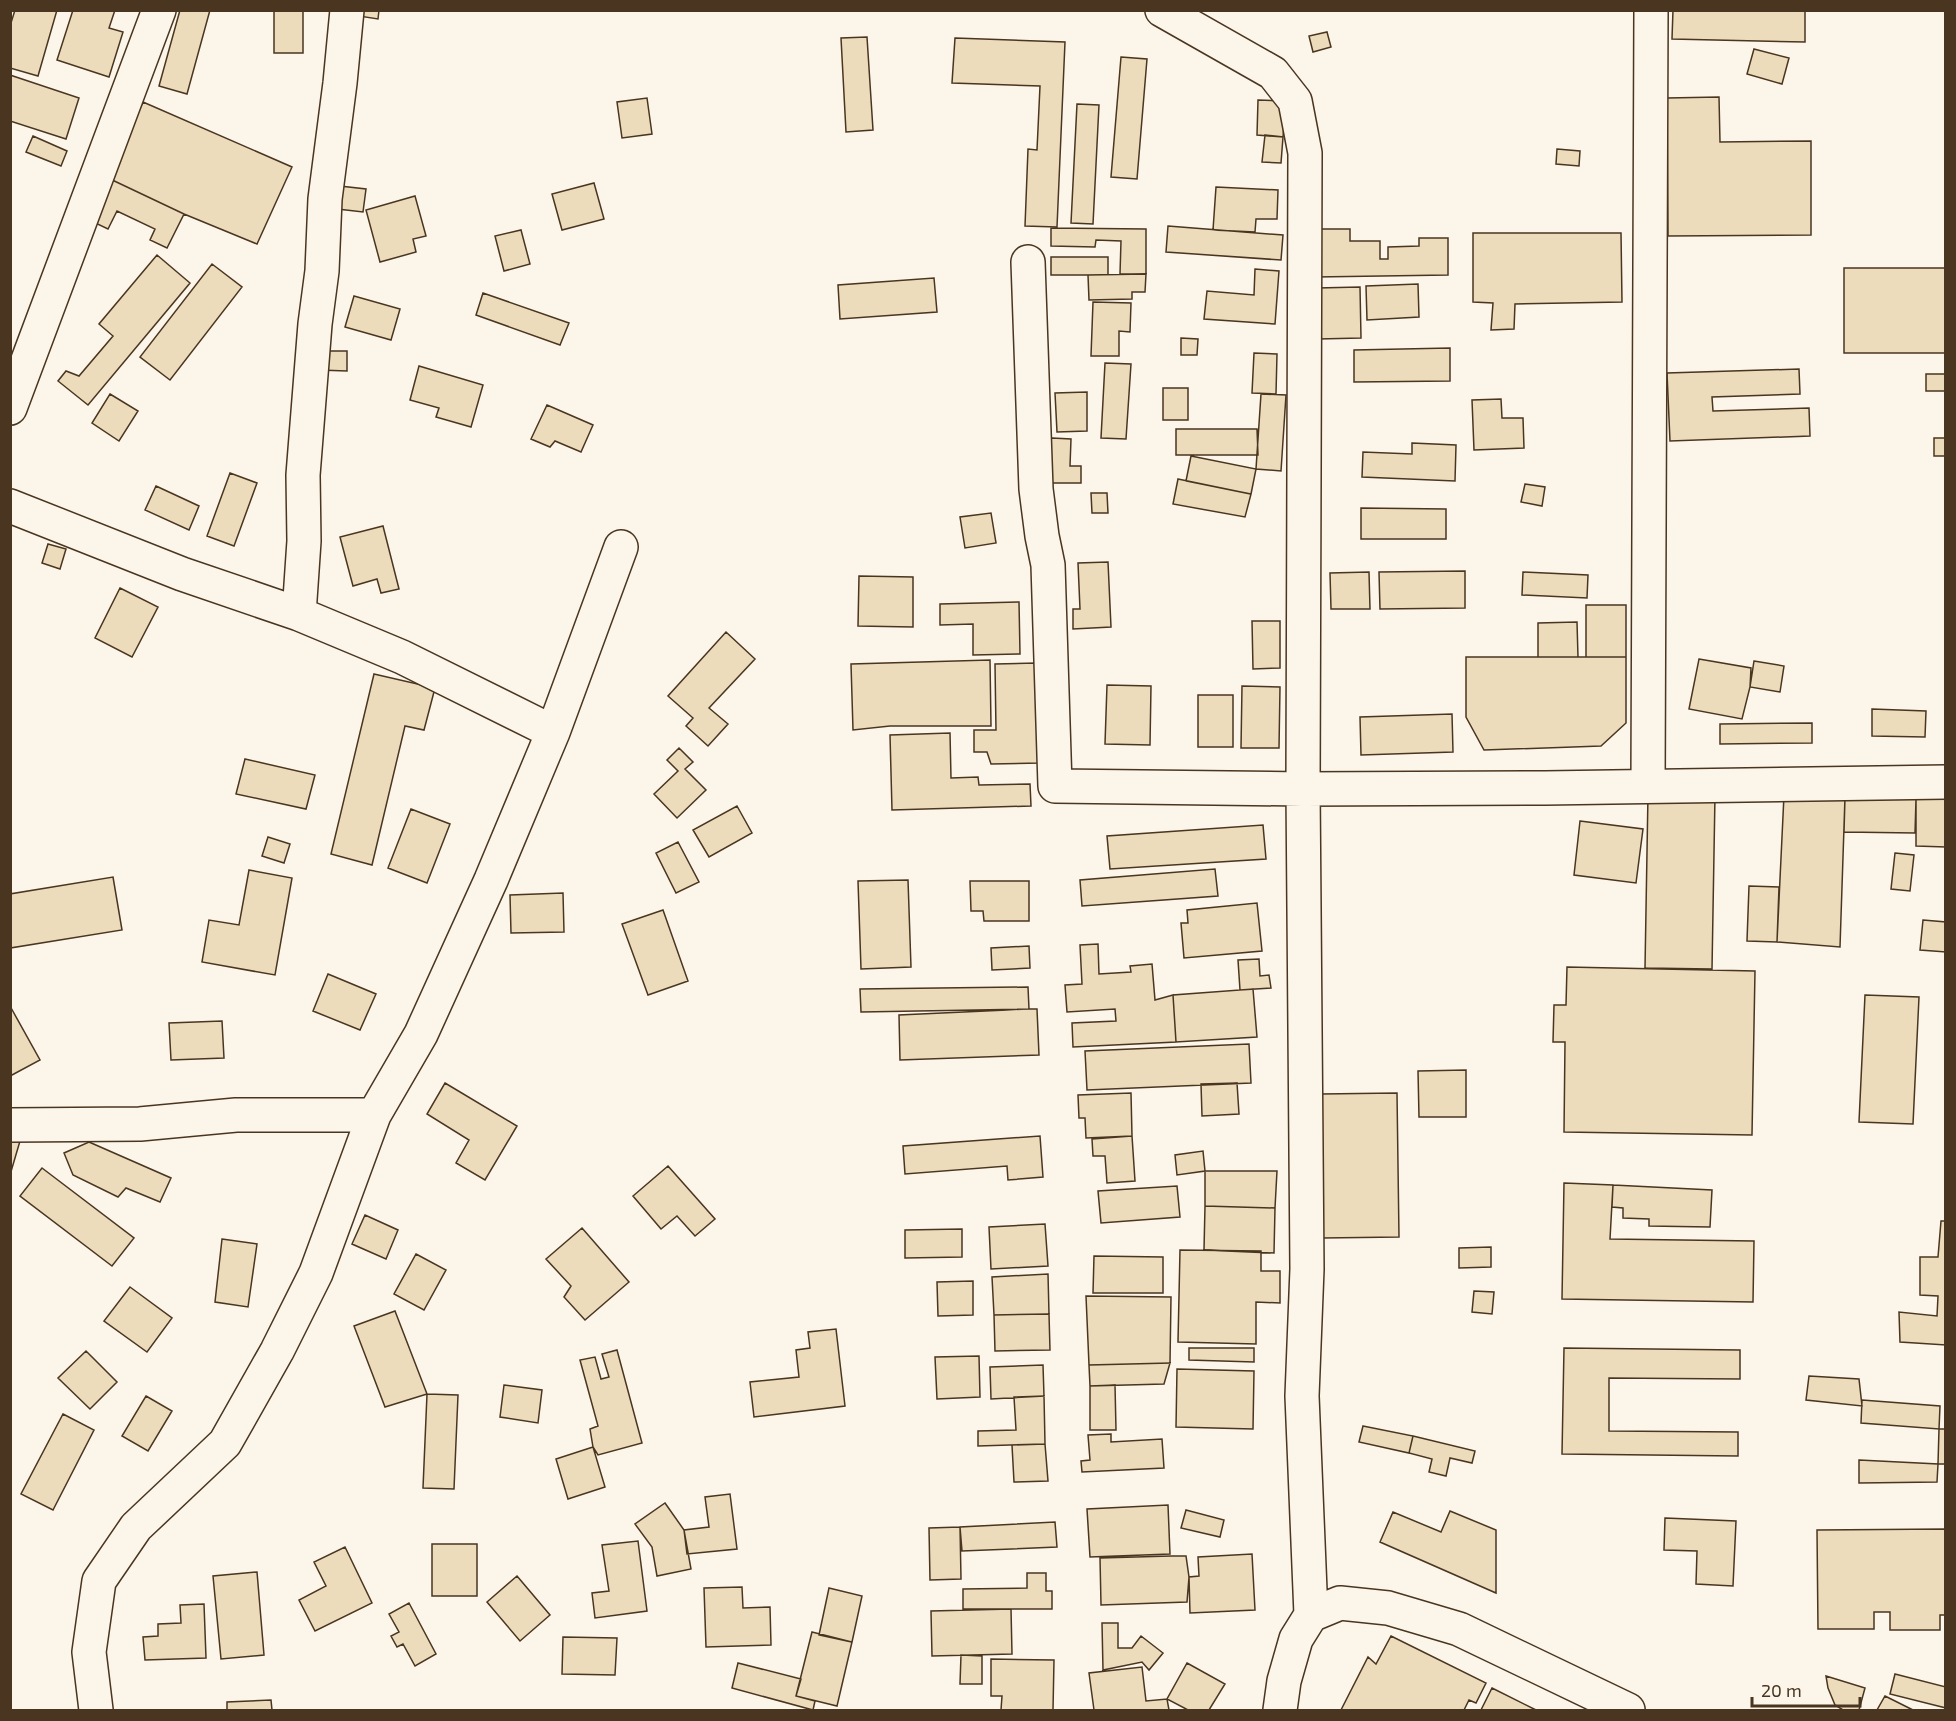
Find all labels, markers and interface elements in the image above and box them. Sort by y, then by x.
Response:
scale bar [1752,1670,1860,1708]
text: 20 m [1761,1679,1802,1701]

